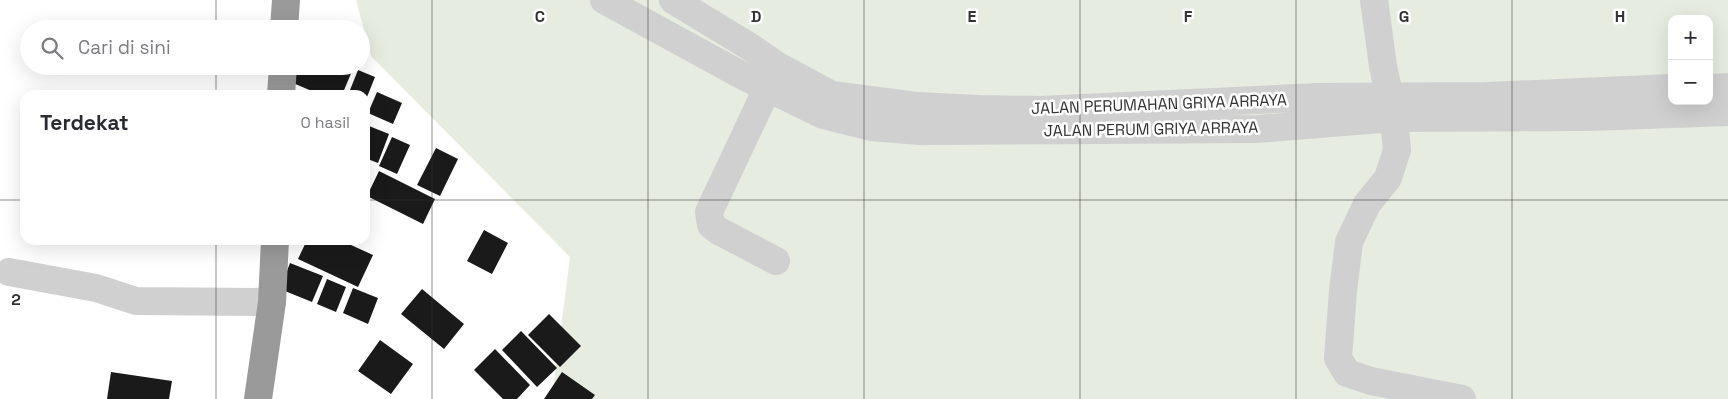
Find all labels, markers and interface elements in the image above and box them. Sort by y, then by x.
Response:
text: C [535,6,545,27]
text: D [751,6,761,27]
text: E [968,6,977,27]
text: F [1184,6,1193,27]
text: G [1399,6,1409,27]
text: H [1615,6,1625,27]
map controls [1668,15,1713,105]
button: + [1668,15,1713,60]
search box [20,20,370,75]
icon: search [38,34,66,62]
text: Cari di sini [78,35,171,60]
button: − [1668,60,1713,105]
street label: JALAN PERUMAHAN GRIYA ARRAYA [1031,89,1287,119]
text: Terdekat [40,109,129,136]
text: 0 hasil [300,112,350,133]
street label: JALAN PERUM GRIYA ARRAYA [1044,117,1258,141]
text: 2 [11,289,21,310]

